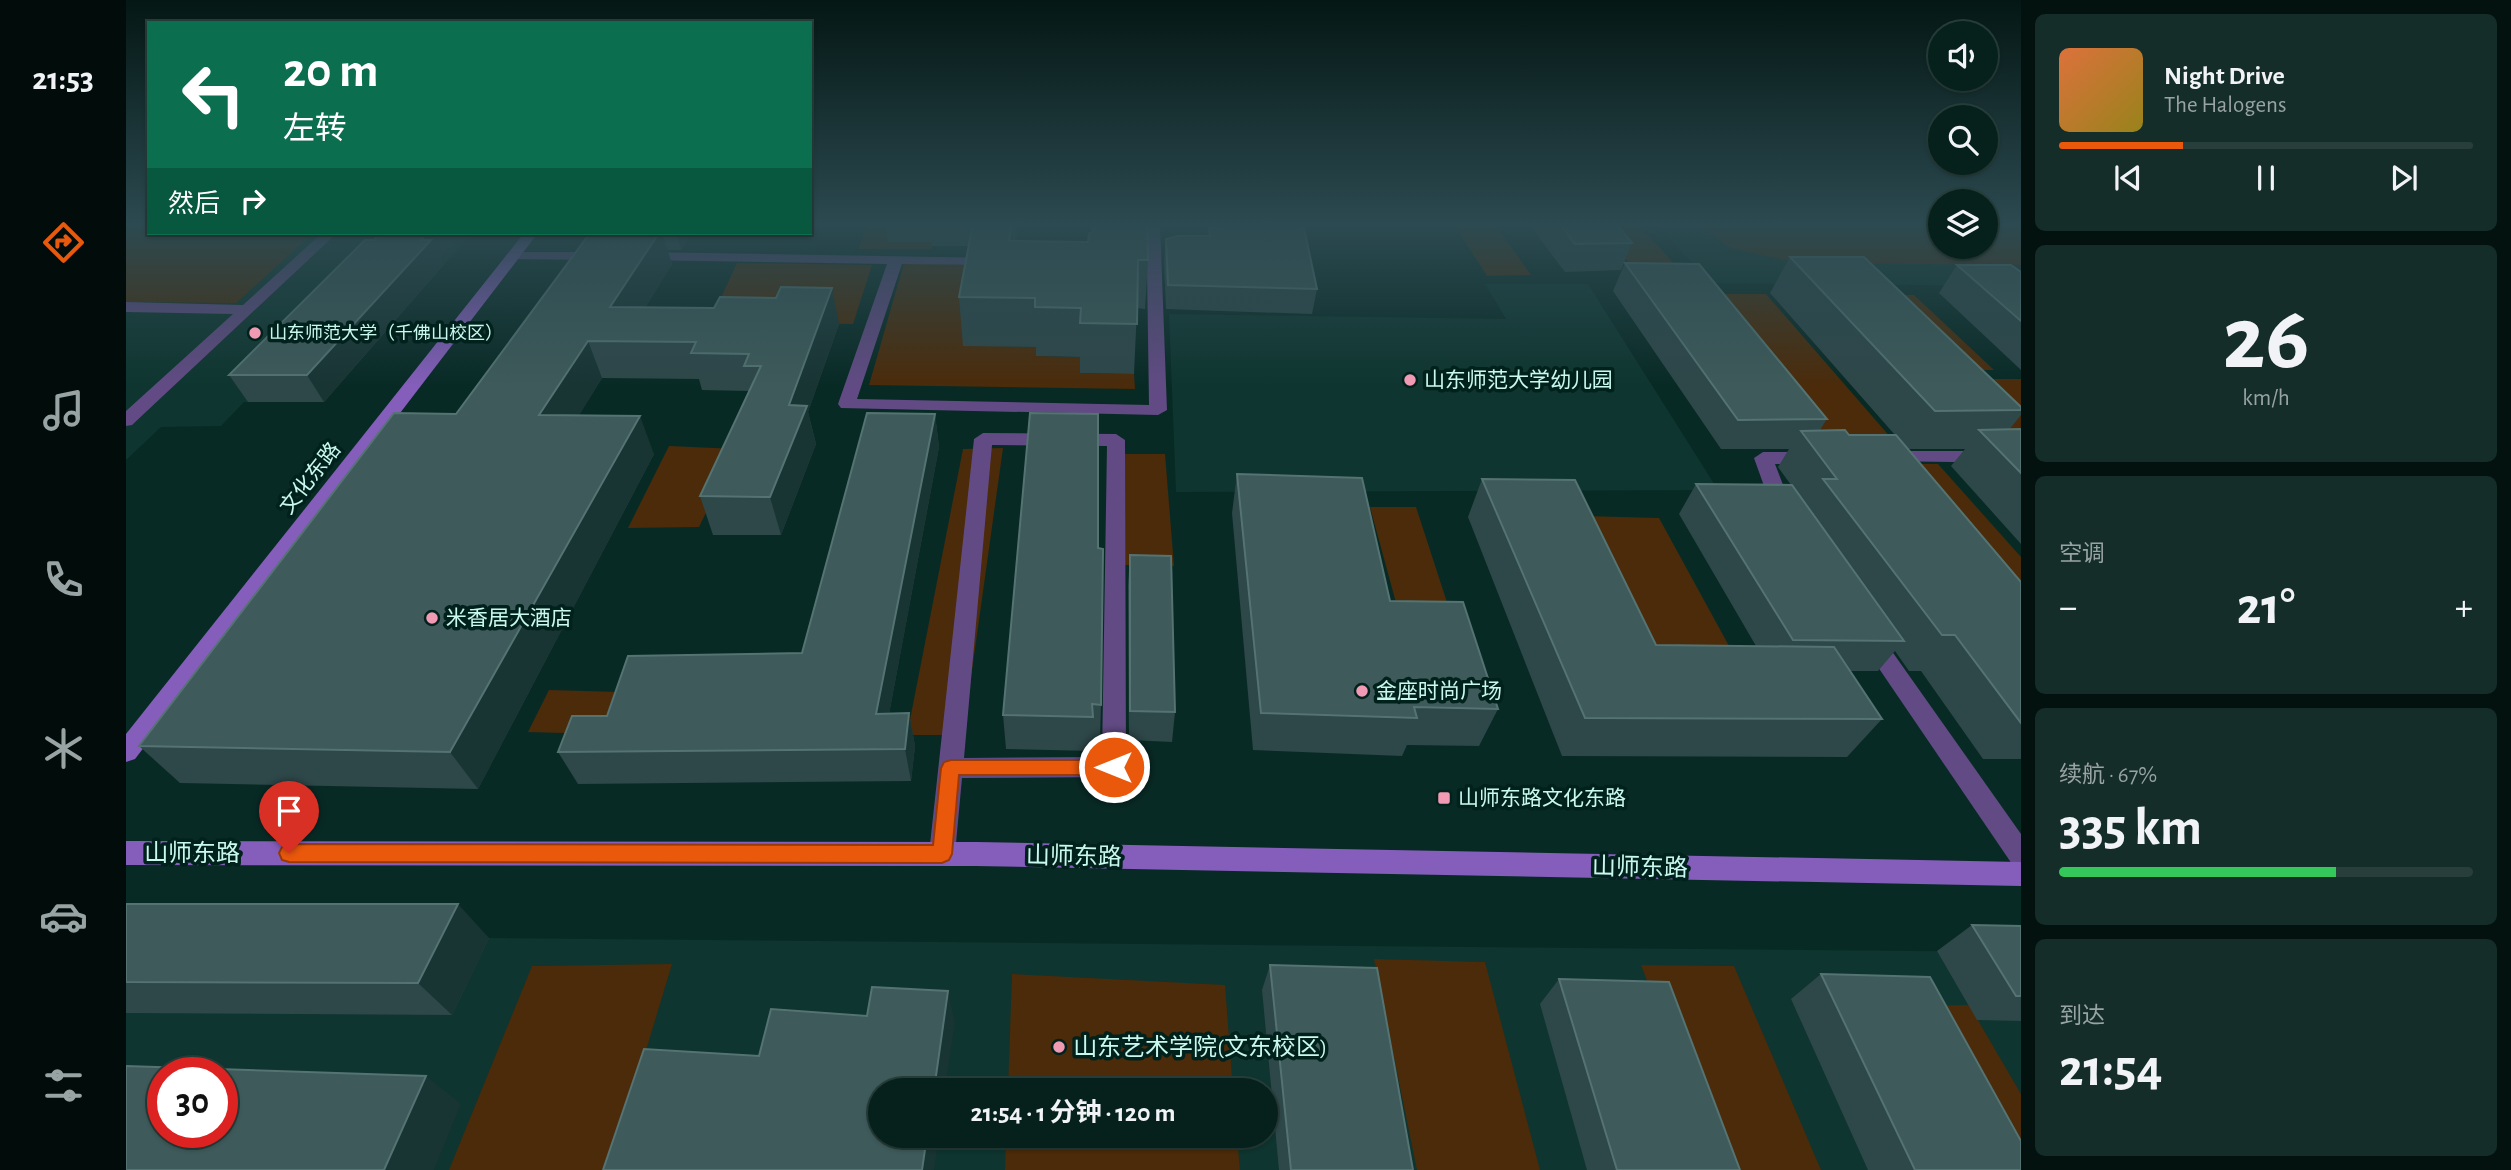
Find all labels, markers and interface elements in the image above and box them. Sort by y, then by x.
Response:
map controls [1928,21,1998,259]
button: sound [1928,21,1998,91]
text: 20 m [283,47,379,96]
icon: left [168,49,259,140]
text: 21:53 [32,63,94,95]
text: Night Drive [2164,63,2285,89]
text: The Halogens [2164,94,2286,117]
button: search [1928,105,1998,175]
text: 左转 [283,113,347,145]
icon: previous [2109,159,2147,197]
icon: pause [2247,159,2285,197]
icon: next [2385,159,2423,197]
icon: right [234,182,272,220]
button: layers [1928,189,1998,259]
text: 然后 [168,191,220,217]
icon: directions [39,218,88,267]
text: 26 [2223,294,2309,385]
place label: 山东师范大学（千佛山校区） [269,323,503,343]
marker: 山东师范大学（千佛山校区） [247,325,263,341]
place label: 山东师范大学幼儿园 [1424,369,1613,391]
marker: 山东师范大学幼儿园 [1402,372,1418,388]
icon: music [39,386,88,435]
text: km/h [2242,387,2290,410]
street label: 文化东路 [275,438,345,518]
text: 空调 [2059,543,2105,566]
icon: phone [39,555,88,604]
text: 21° [2237,581,2295,633]
text: − [2059,589,2077,627]
text: + [2455,589,2473,627]
place label: 米香居大酒店 [446,607,572,629]
marker: 米香居大酒店 [424,610,440,626]
place label: 金座时尚广场 [1376,680,1502,702]
marker: 金座时尚广场 [1354,683,1370,699]
icon: climate [39,724,88,773]
position arrow [1077,730,1151,804]
text: 续航 · 67% [2059,764,2157,787]
pin [259,781,319,853]
place label: 山师东路文化东路 [1458,787,1626,809]
marker: 山师东路文化东路 [1436,790,1452,806]
icon: arrive [270,792,308,830]
text: 335 km [2059,802,2202,854]
street label: 山师东路 [144,840,240,866]
street label: 山师东路 [1026,842,1122,870]
street label: 山师东路 [1592,853,1688,881]
icon: car [39,892,88,941]
text: 到达 [2059,1005,2105,1028]
place label: 山东艺术学院(文东校区) [1073,1034,1327,1060]
marker: 山东艺术学院(文东校区) [1051,1039,1067,1055]
text: 21:54 [2059,1043,2163,1095]
speed limit sign: 30 [147,1057,238,1148]
icon: filters [39,1061,88,1110]
text: 21:54 · 1 分钟 · 120 m [971,1100,1175,1126]

